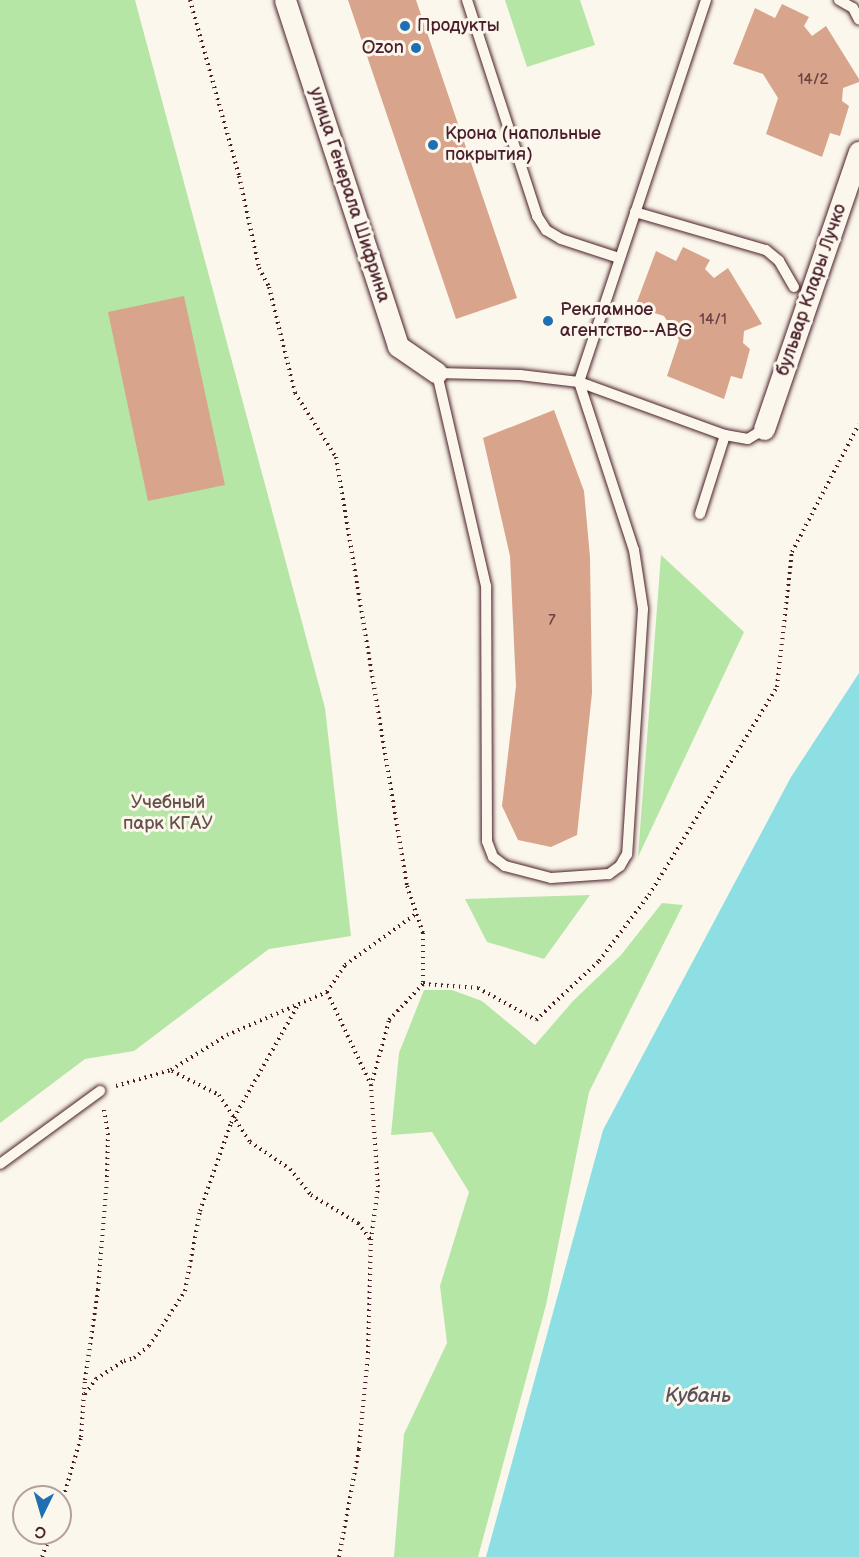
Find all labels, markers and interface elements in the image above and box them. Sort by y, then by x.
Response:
place label: Продукты [417,15,500,37]
marker: Продукты [398,19,412,33]
place label: Ozon [362,37,404,59]
marker: Ozon [409,41,423,55]
house number: 14/2 [798,71,828,89]
street label: улица Генерала Шифрина [304,85,394,305]
place label: Крона (напольные покрытия) [445,124,601,166]
marker: Крона (напольные покрытия) [426,138,440,152]
street label: бульвар Клары Лучко [772,201,852,379]
place label: Рекламное агентство--ABG [560,300,692,342]
house number: 14/1 [699,311,727,329]
marker: Рекламное агентство--ABG [541,314,555,328]
house number: 7 [548,612,556,630]
park label: Учебный парк КГАУ [123,793,213,836]
water label: Кубань [665,1384,731,1408]
north arrow [12,1485,72,1545]
text: С [34,1521,47,1541]

